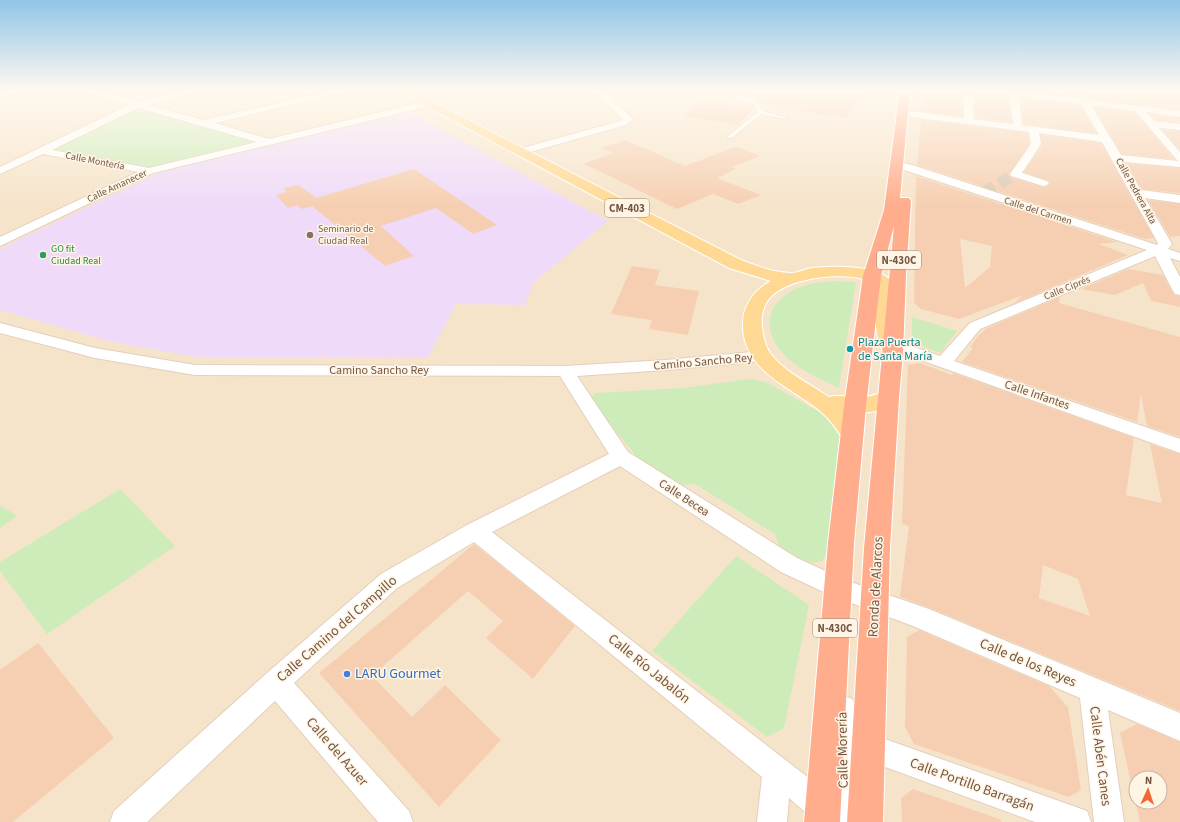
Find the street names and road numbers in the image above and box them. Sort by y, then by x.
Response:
street label: Calle Montería [64,148,126,174]
street label: Calle Pedrera Alta [1112,155,1160,227]
street label: Calle Amanecer [85,166,150,206]
street label: Calle del Carmen [1002,193,1074,229]
road number: CM-403 [605,199,649,217]
road number: N-430C [877,251,921,269]
street label: Calle Ciprés [1042,272,1092,304]
street label: Camino Sancho Rey [653,349,754,375]
street label: Camino Sancho Rey [329,362,429,379]
street label: Calle Infantes [1002,376,1072,414]
street label: Calle Becea [655,475,713,521]
street label: Ronda de Alarcos [863,536,889,638]
street label: Calle Camino del Campillo [272,571,402,687]
road number: N-430C [813,619,857,637]
street label: Calle Río Jabalón [603,629,695,709]
street label: Calle de los Reyes [977,634,1080,692]
street label: Calle Abén Canes [1084,705,1116,807]
street label: Calle Morería [832,711,854,789]
street label: Calle del Azuer [301,713,373,791]
street label: Calle Portillo Barragán [907,753,1037,817]

